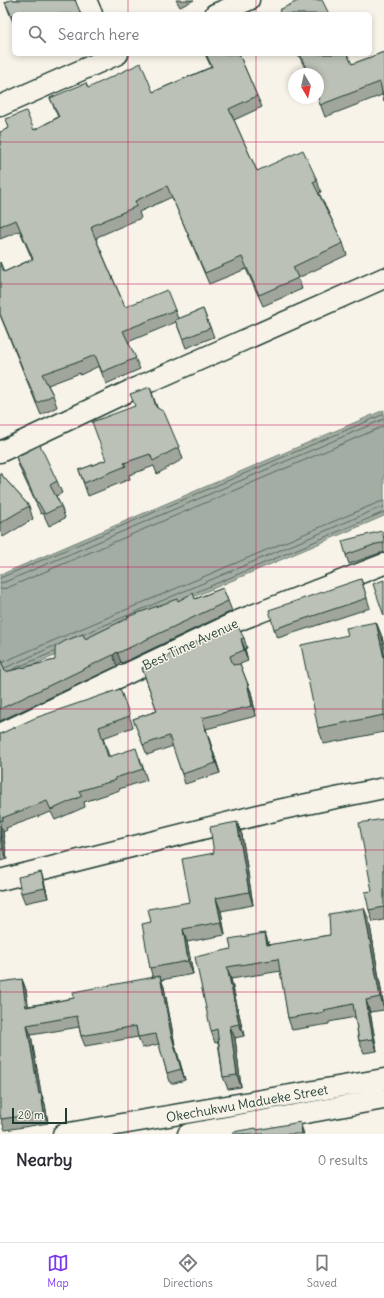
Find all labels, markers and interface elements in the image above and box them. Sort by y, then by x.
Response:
search box [12,12,372,56]
icon: search [26,23,48,45]
text: Search here [58,25,139,44]
north arrow [288,68,324,104]
street label: Best Time Avenue [140,615,241,674]
street label: Okechukwu Madueke Street [165,1081,330,1126]
scale bar [12,1106,67,1125]
text: 20 m [18,1108,44,1122]
text: Nearby [16,1149,72,1171]
text: 0 results [318,1152,368,1169]
tab: Map [47,1252,69,1290]
tab: Directions [163,1252,213,1290]
tab: Saved [307,1252,337,1290]

